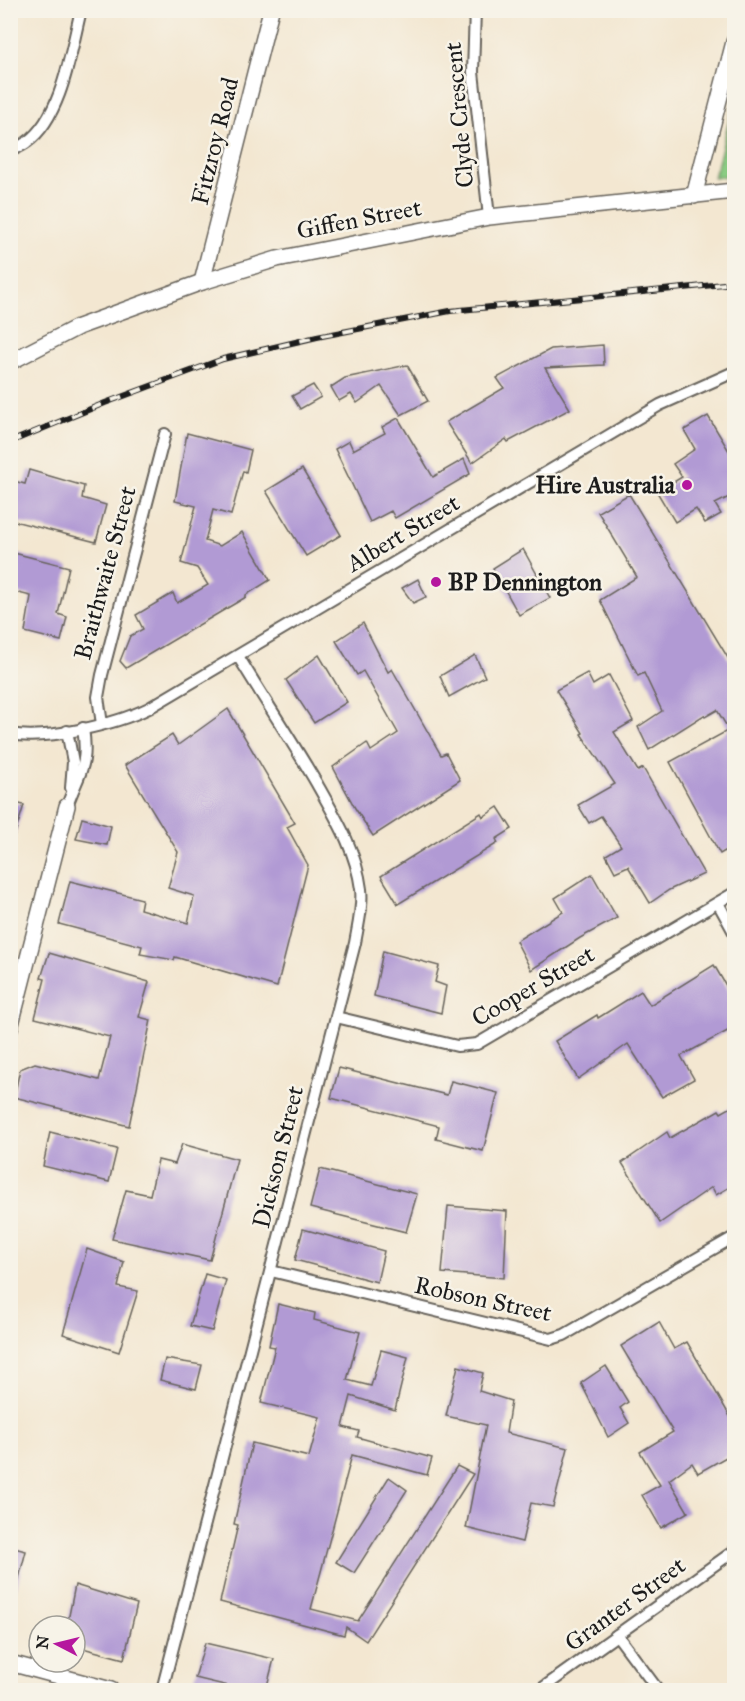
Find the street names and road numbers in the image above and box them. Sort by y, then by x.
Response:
street label: Clyde Crescent [438,40,480,189]
street label: Fitzroy Road [185,74,245,208]
street label: Giffen Street [294,192,424,246]
street label: Braithwaite Street [67,482,143,663]
street label: Albert Street [340,487,465,579]
street label: Cooper Street [466,939,600,1033]
street label: Dickson Street [246,1082,310,1231]
street label: Robson Street [412,1270,555,1328]
street label: Granter Street [559,1550,692,1658]

